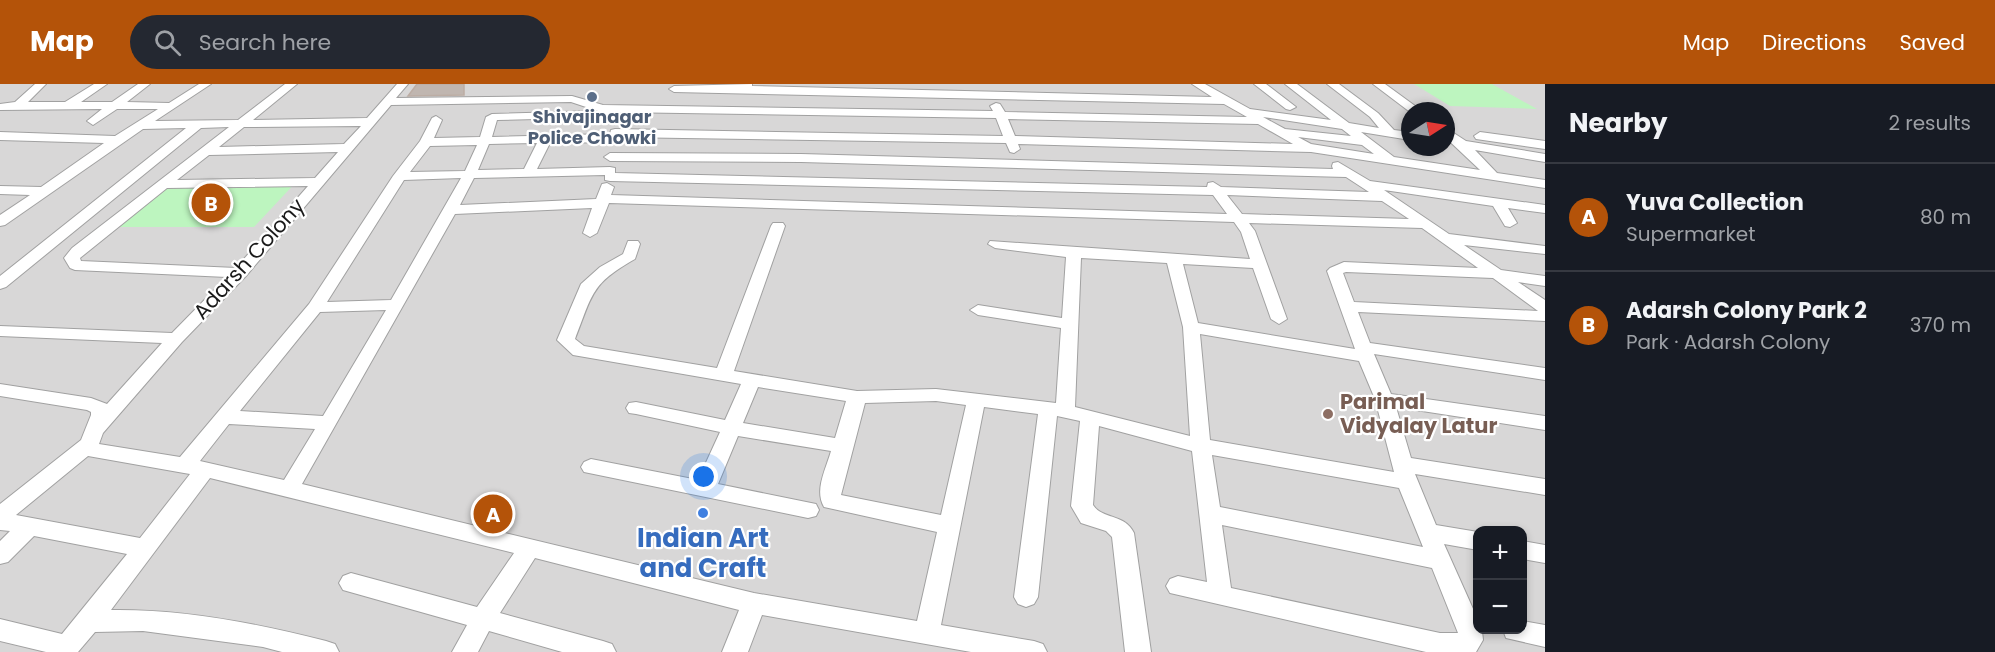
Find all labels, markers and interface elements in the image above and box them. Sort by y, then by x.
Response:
search box [130,15,550,69]
text: Map [30,22,94,61]
icon: search [151,26,184,59]
text: Search here [199,27,331,58]
text: Map [1683,28,1729,57]
text: Directions [1762,28,1866,57]
text: Saved [1899,28,1965,57]
marker: Shivajinagar Police Chowki [585,90,599,104]
north arrow [1401,102,1455,156]
place label: Shivajinagar Police Chowki [528,104,656,150]
text: Nearby [1569,105,1667,141]
text: 2 results [1888,109,1971,137]
pin: B [192,180,230,226]
text: Yuva Collection [1626,187,1804,218]
street label: Adarsh Colony [186,192,311,326]
text: A [1581,203,1596,231]
text: 80 m [1920,203,1971,231]
text: Supermarket [1626,220,1755,248]
text: Adarsh Colony Park 2 [1626,295,1867,326]
text: B [1582,311,1595,339]
text: 370 m [1910,311,1971,339]
text: Park · Adarsh Colony [1626,328,1830,356]
place label: Parimal Vidyalay Latur [1340,387,1497,440]
marker: Parimal Vidyalay Latur [1321,407,1335,421]
your location [689,462,718,491]
pin: A [474,492,512,536]
marker: Indian Art and Craft [696,506,710,520]
place label: Indian Art and Craft [637,520,769,586]
map controls [1473,526,1527,634]
button: + [1473,526,1527,580]
button: − [1473,580,1527,634]

